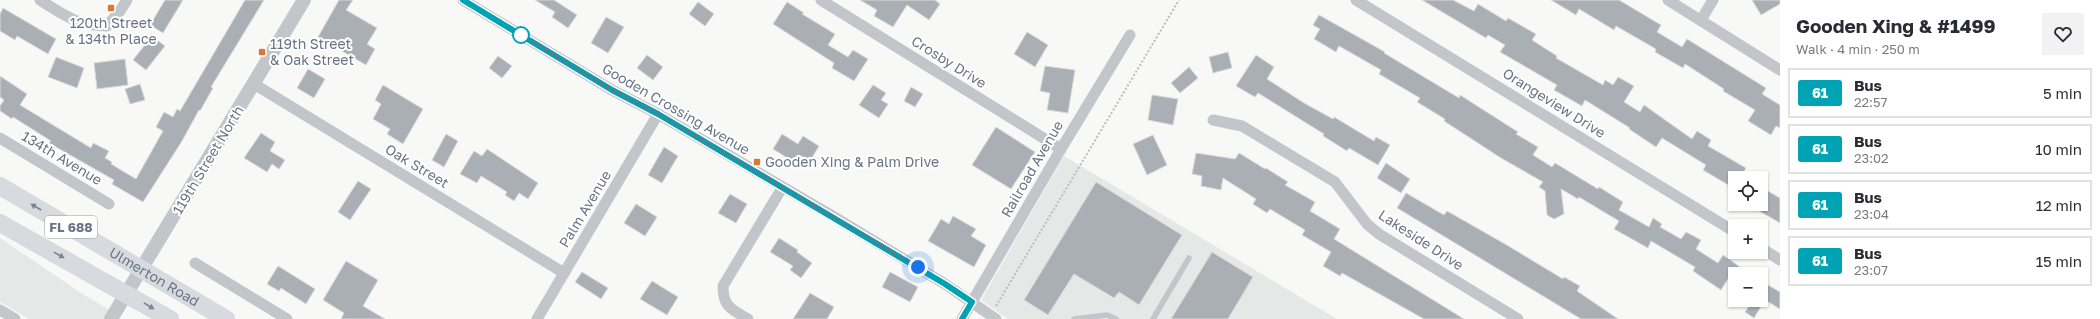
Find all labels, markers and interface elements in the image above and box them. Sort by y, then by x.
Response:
marker: 120th Street & 134th Place [106,3,116,13]
button: heart [2042,13,2084,55]
place label: 120th Street & 134th Place [65,14,157,47]
text: Gooden Xing & #1499 [1796,14,1996,37]
unlabelled marker [512,26,530,44]
street label: Crosby Drive [909,32,990,91]
place label: 119th Street & Oak Street [270,35,354,68]
text: Walk · 4 min · 250 m [1796,41,1920,57]
marker: 119th Street & Oak Street [257,47,267,57]
street label: Gooden Crossing Avenue [599,59,753,158]
street label: Orangeview Drive [1500,64,1609,141]
text: Bus [1854,76,1882,94]
text: 61 [1812,84,1828,101]
text: 5 min [2043,84,2082,102]
text: 22:57 [1854,94,1887,110]
street label: 119th Street North [168,102,247,217]
street label: Railroad Avenue [997,117,1066,220]
street label: 134th Avenue [19,127,105,188]
text: Bus [1854,132,1882,150]
street label: Oak Street [382,140,452,191]
text: 61 [1812,140,1828,157]
text: 10 min [2035,140,2082,158]
text: 23:02 [1854,150,1889,166]
place label: Gooden Xing & Palm Drive [765,153,939,170]
marker: Gooden Xing & Palm Drive [752,157,762,167]
street label: Palm Avenue [555,167,614,250]
map controls [1728,171,1768,307]
button: locate [1728,171,1768,211]
text: Bus [1854,188,1882,206]
text: 61 [1812,196,1828,213]
text: 12 min [2036,196,2082,214]
one-way arrow [30,203,42,210]
street label: Lakeside Drive [1376,206,1467,273]
text: 23:04 [1854,206,1889,222]
road number: FL 688 [45,216,97,238]
button: + [1728,219,1768,259]
street label: Ulmerton Road [106,243,203,309]
text: Bus [1854,244,1882,262]
one-way arrow [53,252,64,259]
text: 61 [1812,252,1828,269]
text: 15 min [2036,252,2082,270]
your location [908,257,928,277]
text: 23:07 [1854,262,1888,278]
button: − [1728,267,1768,307]
one-way arrow [143,303,155,310]

